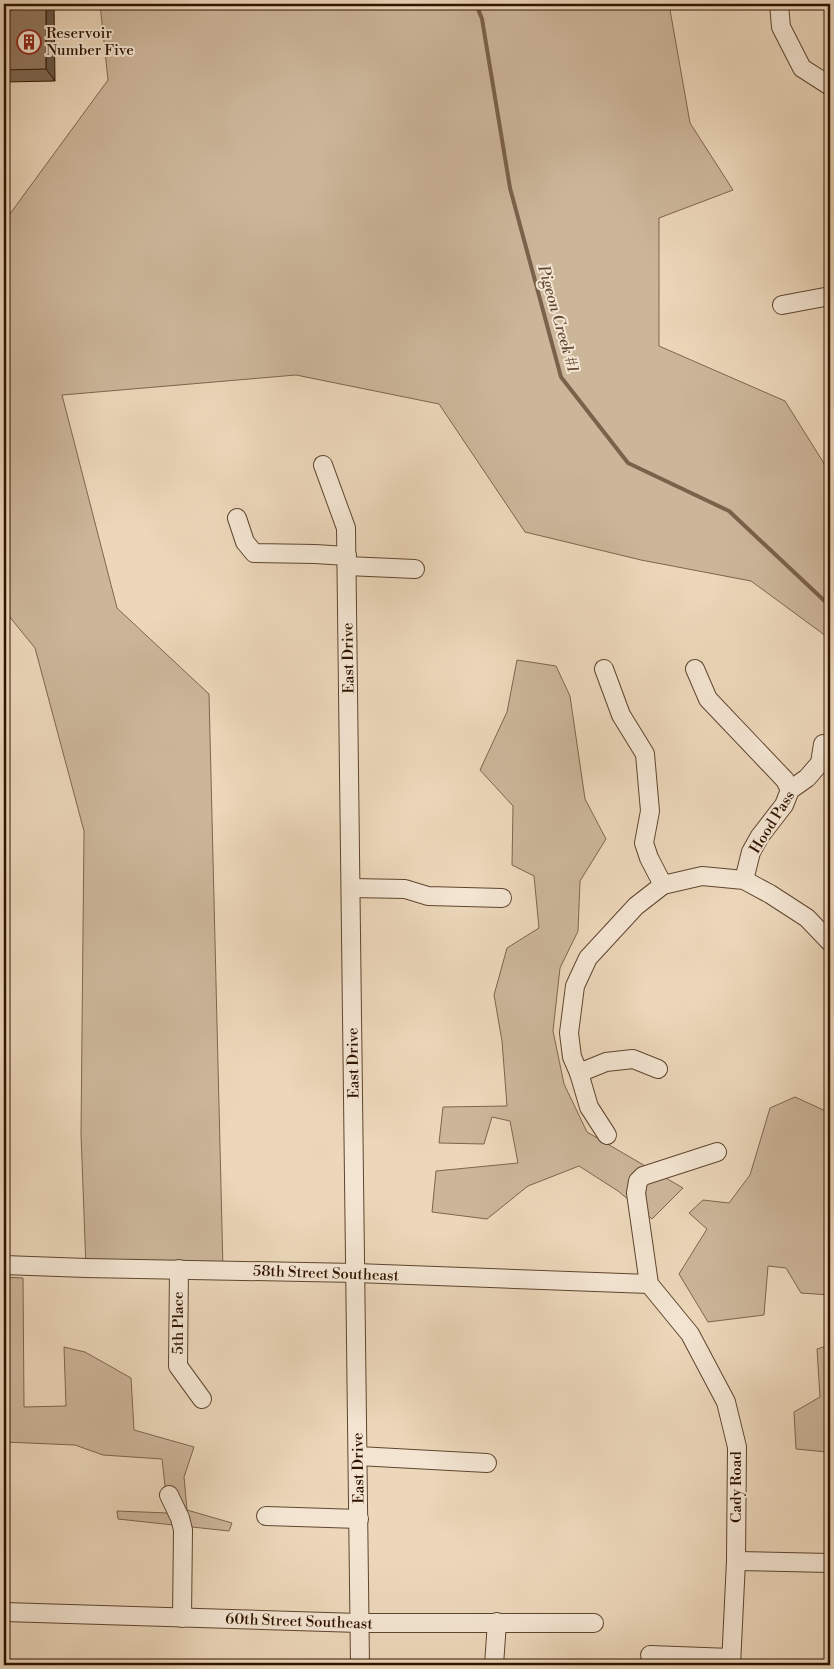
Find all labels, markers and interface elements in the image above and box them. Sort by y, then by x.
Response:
place label: Reservoir Number Five [46,24,134,60]
building icon: Reservoir Number Five [16,29,42,55]
water label: Pigeon Creek #1 [533,262,583,374]
street label: East Drive [338,622,359,694]
street label: Hood Pass [746,787,799,857]
street label: East Drive [343,1027,364,1099]
street label: 58th Street Southeast [253,1261,400,1286]
street label: 5th Place [169,1291,188,1355]
street label: East Drive [348,1432,369,1504]
street label: Cady Road [727,1451,746,1523]
street label: 60th Street Southeast [225,1609,374,1634]

